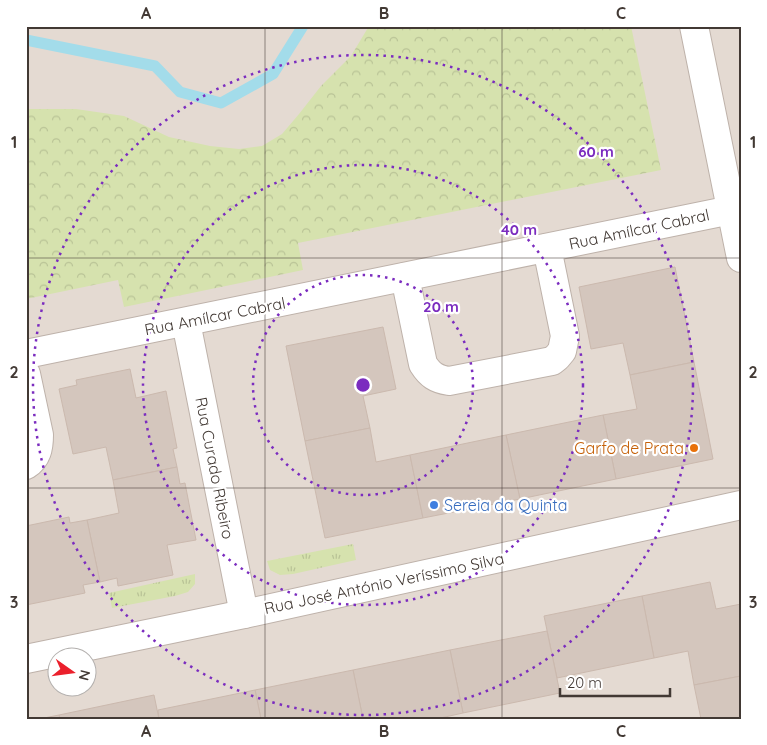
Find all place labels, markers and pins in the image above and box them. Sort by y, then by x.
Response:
centre of rings [354,376,372,394]
place label: Garfo de Prata [574,438,684,458]
marker: Garfo de Prata [688,442,700,454]
place label: Sereia da Quinta [444,495,567,515]
marker: Sereia da Quinta [428,499,440,511]

